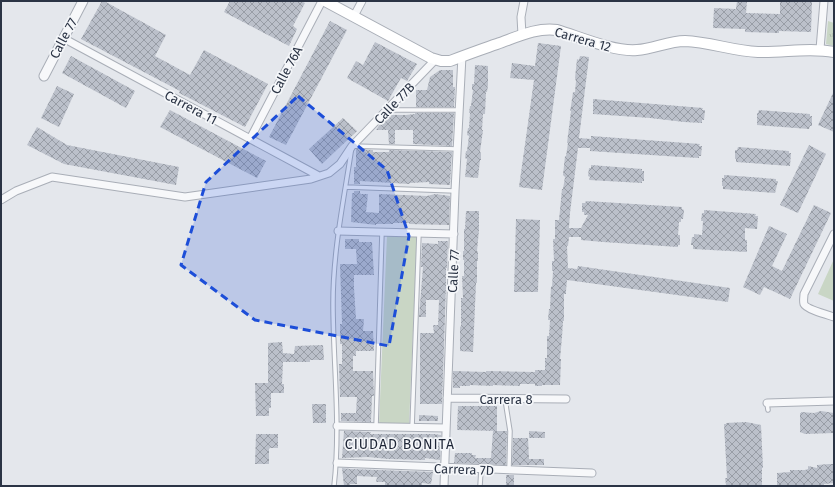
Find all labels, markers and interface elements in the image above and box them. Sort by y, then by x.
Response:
street label: Calle 77 [47,15,80,61]
street label: Carrera 12 [553,24,613,55]
street label: Calle 76A [268,43,306,97]
street label: Calle 77B [371,80,418,127]
street label: Carrera 11 [162,87,219,127]
street label: Calle 77 [445,249,462,293]
street label: Carrera 8 [479,392,533,407]
district label: CIUDAD BONITA [345,436,455,453]
street label: Carrera 7D [434,461,494,478]

